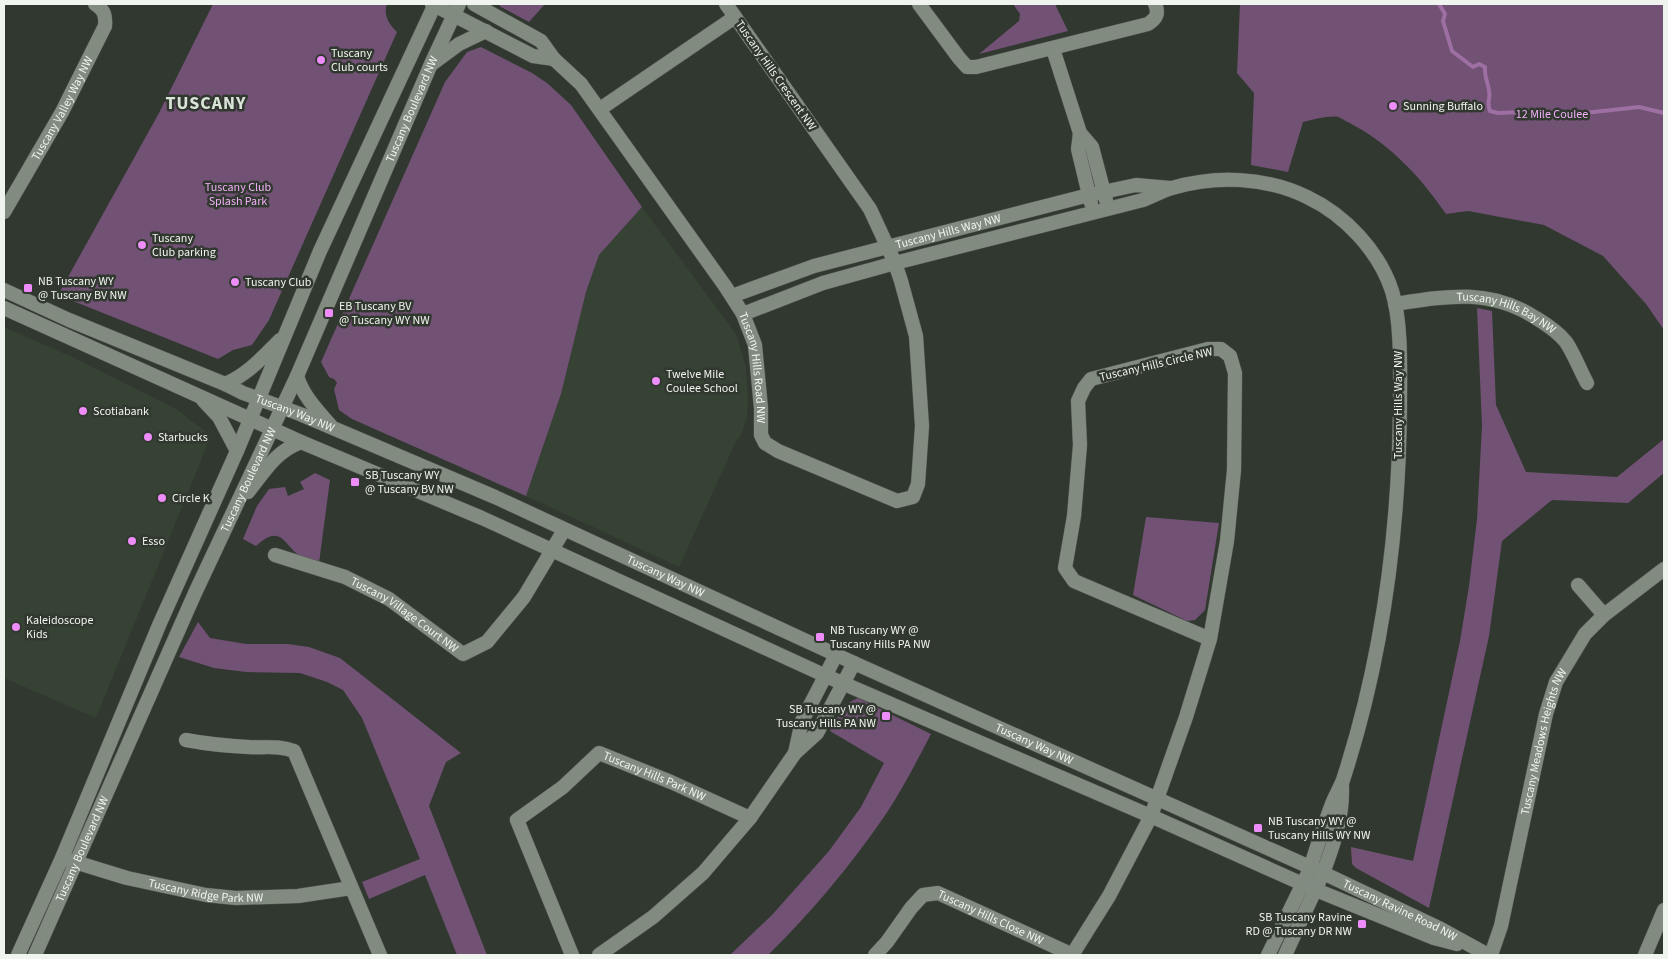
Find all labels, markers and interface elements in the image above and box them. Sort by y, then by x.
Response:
street label: Tuscany Hills Crescent NW [731,17,820,134]
place label: Tuscany Club courts [331,45,388,76]
street label: Tuscany Valley Way NW [28,53,98,164]
street label: Tuscany Boulevard NW [382,53,443,165]
marker: Tuscany Club courts [315,54,327,66]
district label: TUSCANY [165,91,247,116]
place label: Sunning Buffalo [1403,98,1483,115]
marker: Sunning Buffalo [1387,100,1399,112]
park label: 12 Mile Coulee [1516,106,1588,123]
park label: Tuscany Club Splash Park [205,179,272,210]
street label: Tuscany Hills Way NW [894,210,1004,254]
place label: Tuscany Club parking [152,230,216,261]
marker: Tuscany Club parking [136,239,148,251]
place label: NB Tuscany WY @ Tuscany BV NW [38,273,127,304]
place label: Tuscany Club [245,274,312,291]
marker: Tuscany Club [229,276,241,288]
marker: NB Tuscany WY @ Tuscany BV NW [22,282,34,294]
street label: Tuscany Hills Bay NW [1456,289,1560,338]
place label: EB Tuscany BV @ Tuscany WY NW [339,298,430,329]
marker: EB Tuscany BV @ Tuscany WY NW [323,307,335,319]
street label: Tuscany Hills Road NW [734,310,769,424]
street label: Tuscany Hills Circle NW [1098,343,1215,386]
street label: Tuscany Hills Way NW [1390,350,1407,459]
place label: Twelve Mile Coulee School [666,366,738,397]
marker: Twelve Mile Coulee School [650,375,662,387]
street label: Tuscany Way NW [253,390,338,437]
place label: Scotiabank [93,403,149,420]
marker: Scotiabank [77,405,89,417]
street label: Tuscany Boulevard NW [217,424,281,535]
place label: Starbucks [158,429,208,446]
marker: Starbucks [142,431,154,443]
place label: SB Tuscany WY @ Tuscany BV NW [365,467,454,498]
marker: SB Tuscany WY @ Tuscany BV NW [349,476,361,488]
place label: Circle K [172,490,210,507]
marker: Circle K [156,492,168,504]
place label: Esso [142,533,165,550]
marker: Esso [126,535,138,547]
street label: Tuscany Way NW [624,551,708,602]
street label: Tuscany Village Court NW [347,573,462,657]
place label: Kaleidoscope Kids [26,612,94,643]
marker: Kaleidoscope Kids [10,621,22,633]
place label: NB Tuscany WY @ Tuscany Hills PA NW [830,622,931,653]
marker: NB Tuscany WY @ Tuscany Hills PA NW [814,631,826,643]
street label: Tuscany Meadows Heights NW [1517,665,1572,817]
place label: SB Tuscany WY @ Tuscany Hills PA NW [776,701,877,732]
marker: SB Tuscany WY @ Tuscany Hills PA NW [880,710,892,722]
street label: Tuscany Way NW [992,719,1076,769]
street label: Tuscany Hills Park NW [600,748,709,806]
street label: Tuscany Boulevard NW [51,793,113,905]
place label: NB Tuscany WY @ Tuscany Hills WY NW [1268,813,1371,844]
marker: NB Tuscany WY @ Tuscany Hills WY NW [1252,822,1264,834]
street label: Tuscany Ridge Park NW [147,875,264,907]
street label: Tuscany Ravine Road NW [1340,876,1461,946]
street label: Tuscany Hills Close NW [935,886,1047,950]
place label: SB Tuscany Ravine RD @ Tuscany DR NW [1246,909,1353,940]
marker: SB Tuscany Ravine RD @ Tuscany DR NW [1356,918,1368,930]

